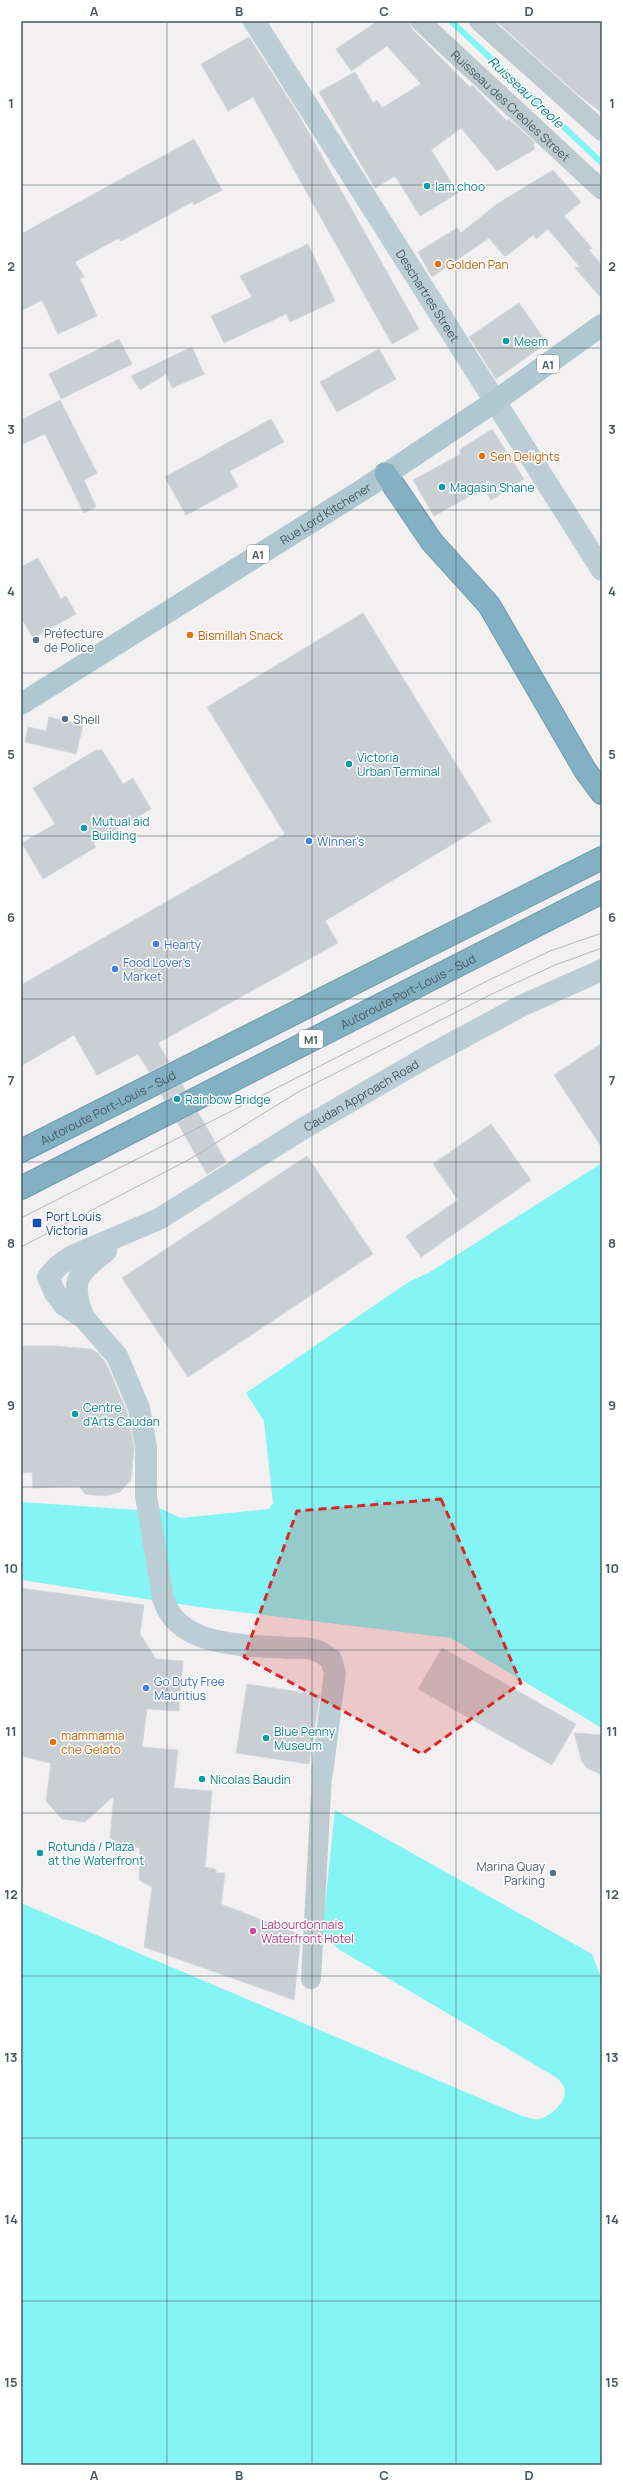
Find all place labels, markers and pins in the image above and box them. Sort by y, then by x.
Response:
place label: lam choo [435,178,485,195]
marker: lam choo [422,181,432,191]
place label: Golden Pan [446,256,509,273]
marker: Golden Pan [433,259,443,269]
place label: Meem [514,333,548,350]
marker: Meem [501,336,511,346]
place label: Sen Delights [490,448,560,465]
marker: Sen Delights [477,451,487,461]
place label: Magasin Shane [450,479,534,496]
marker: Magasin Shane [437,482,447,492]
place label: Préfecture de Police [44,625,103,656]
place label: Bismillah Snack [198,627,284,644]
marker: Bismillah Snack [185,630,195,640]
marker: Préfecture de Police [31,635,41,645]
place label: Shell [73,711,100,728]
marker: Shell [60,714,70,724]
place label: Victoria Urban Terminal [357,749,440,780]
marker: Victoria Urban Terminal [344,759,354,769]
place label: Mutual aid Building [92,813,150,844]
marker: Mutual aid Building [79,823,89,833]
place label: Winner's [317,833,364,850]
marker: Winner's [304,836,314,846]
place label: Hearty [164,936,202,953]
marker: Hearty [151,939,161,949]
place label: Food Lover's Market [123,954,191,985]
marker: Food Lover's Market [110,964,120,974]
place label: Rainbow Bridge [185,1091,270,1108]
marker: Rainbow Bridge [172,1094,182,1104]
place label: Port Louis Victoria [46,1208,101,1239]
marker: Port Louis Victoria [31,1217,43,1229]
place label: Centre d'Arts Caudan [83,1399,160,1430]
marker: Centre d'Arts Caudan [70,1409,80,1419]
place label: Go Duty Free Mauritius [154,1673,225,1704]
marker: Go Duty Free Mauritius [141,1683,151,1693]
place label: Blue Penny Museum [274,1723,336,1754]
place label: mammamia che Gelato [61,1727,125,1758]
marker: Blue Penny Museum [261,1733,271,1743]
marker: mammamia che Gelato [48,1737,58,1747]
place label: Nicolas Baudin [210,1771,291,1788]
marker: Nicolas Baudin [197,1774,207,1784]
place label: Rotunda / Plaza at the Waterfront [48,1838,144,1869]
marker: Rotunda / Plaza at the Waterfront [35,1848,45,1858]
place label: Marina Quay Parking [476,1858,546,1889]
marker: Marina Quay Parking [548,1868,558,1878]
place label: Labourdonnais Waterfront Hotel [261,1916,354,1947]
marker: Labourdonnais Waterfront Hotel [248,1926,258,1936]

